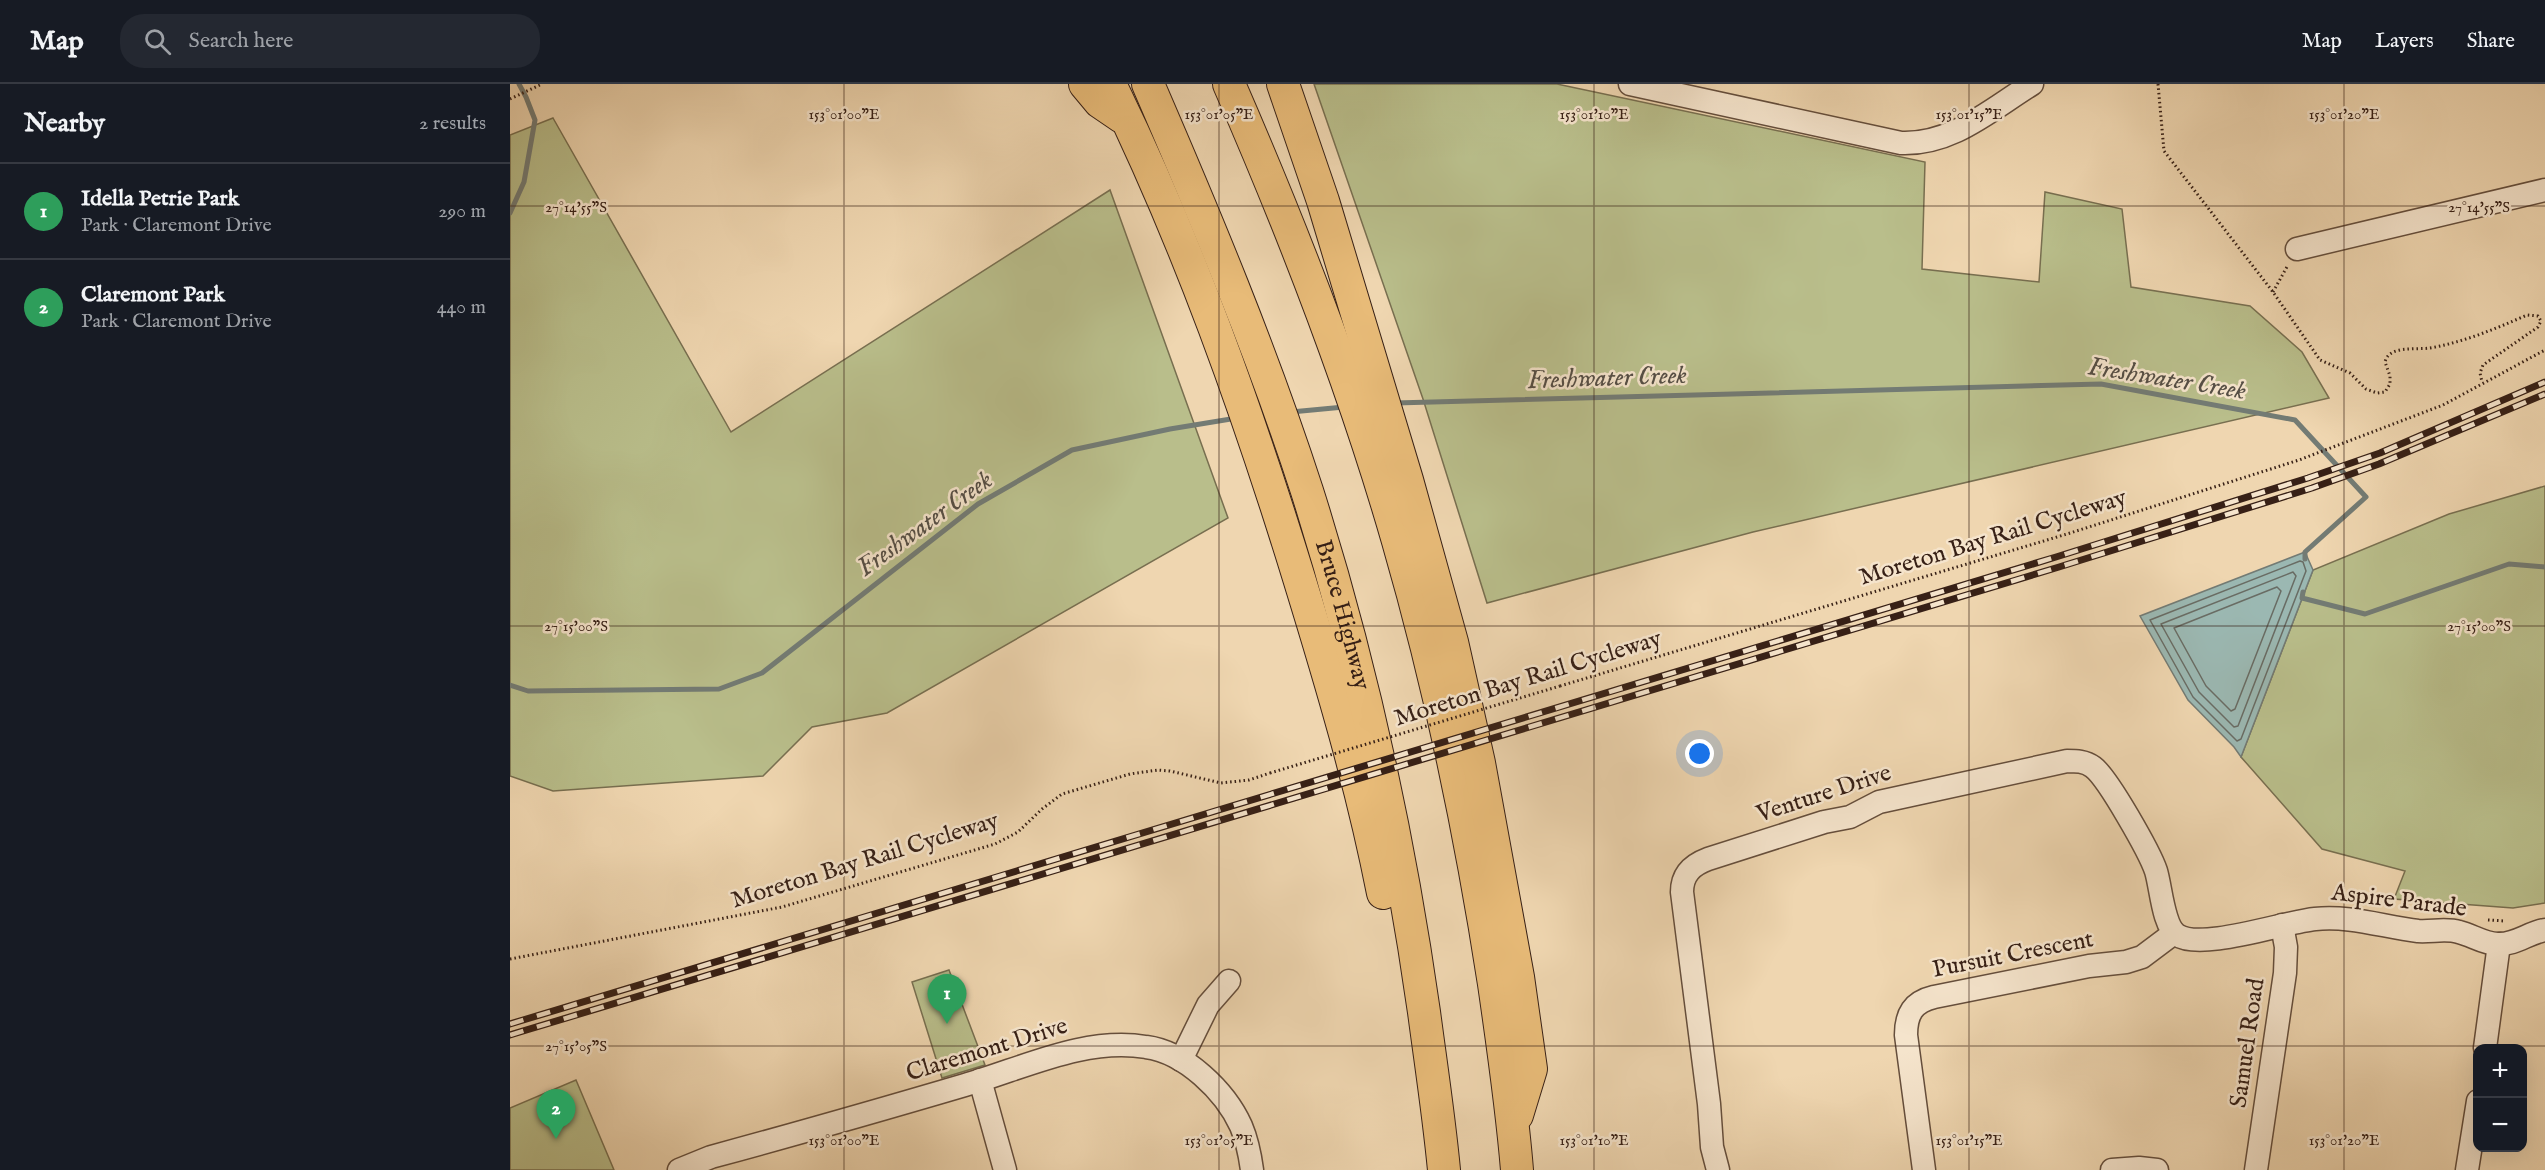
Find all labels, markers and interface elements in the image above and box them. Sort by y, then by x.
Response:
search box [120,14,540,68]
text: Map [30,24,84,59]
icon: search [141,25,174,58]
text: Search here [189,27,293,55]
text: Map [2302,28,2342,55]
text: Layers [2375,28,2434,55]
text: Share [2467,28,2515,55]
text: 153°01'00"E [809,105,879,124]
text: 153°01'05"E [1184,105,1254,124]
text: 153°01'10"E [1559,105,1629,124]
text: 153°01'15"E [1935,105,2003,124]
text: 153°01'20"E [2309,105,2379,124]
text: Nearby [24,107,105,140]
text: 2 results [419,111,486,136]
text: Idella Petrie Park [81,185,239,213]
text: 27°14'55"S [545,198,607,217]
text: 27°14'55"S [2448,198,2510,217]
text: 1 [40,199,47,224]
text: 290 m [438,199,486,224]
text: Park · Claremont Drive [81,213,272,238]
text: Claremont Park [81,281,225,309]
text: 2 [39,295,48,320]
text: 440 m [437,295,486,320]
text: Park · Claremont Drive [81,309,272,334]
water label: Freshwater Creek [2086,350,2249,408]
water label: Freshwater Creek [1527,359,1688,397]
water label: Freshwater Creek [851,463,1000,584]
street label: Moreton Bay Rail Cycleway [1856,482,2131,593]
street label: Bruce Highway [1307,536,1377,693]
text: 27°15'00"S [544,617,608,636]
text: 27°15'00"S [2447,617,2511,636]
street label: Moreton Bay Rail Cycleway [1391,623,1666,734]
your location [1685,739,1714,768]
street label: Venture Drive [1752,758,1895,831]
street label: Moreton Bay Rail Cycleway [728,805,1003,916]
street label: Aspire Parade [2329,877,2468,925]
street label: Pursuit Crescent [1930,924,2096,986]
pin: 1 [928,974,966,1024]
street label: Samuel Road [2224,976,2272,1110]
street label: Claremont Drive [902,1011,1072,1089]
text: 27°15'05"S [545,1037,607,1056]
map controls [2473,1044,2527,1152]
button: + [2473,1044,2527,1098]
pin: 2 [536,1090,576,1139]
button: − [2473,1098,2527,1152]
text: 153°01'00"E [809,1131,879,1150]
text: 153°01'05"E [1184,1131,1254,1150]
text: 153°01'10"E [1559,1131,1629,1150]
text: 153°01'15"E [1935,1131,2003,1150]
text: 153°01'20"E [2309,1131,2379,1150]

